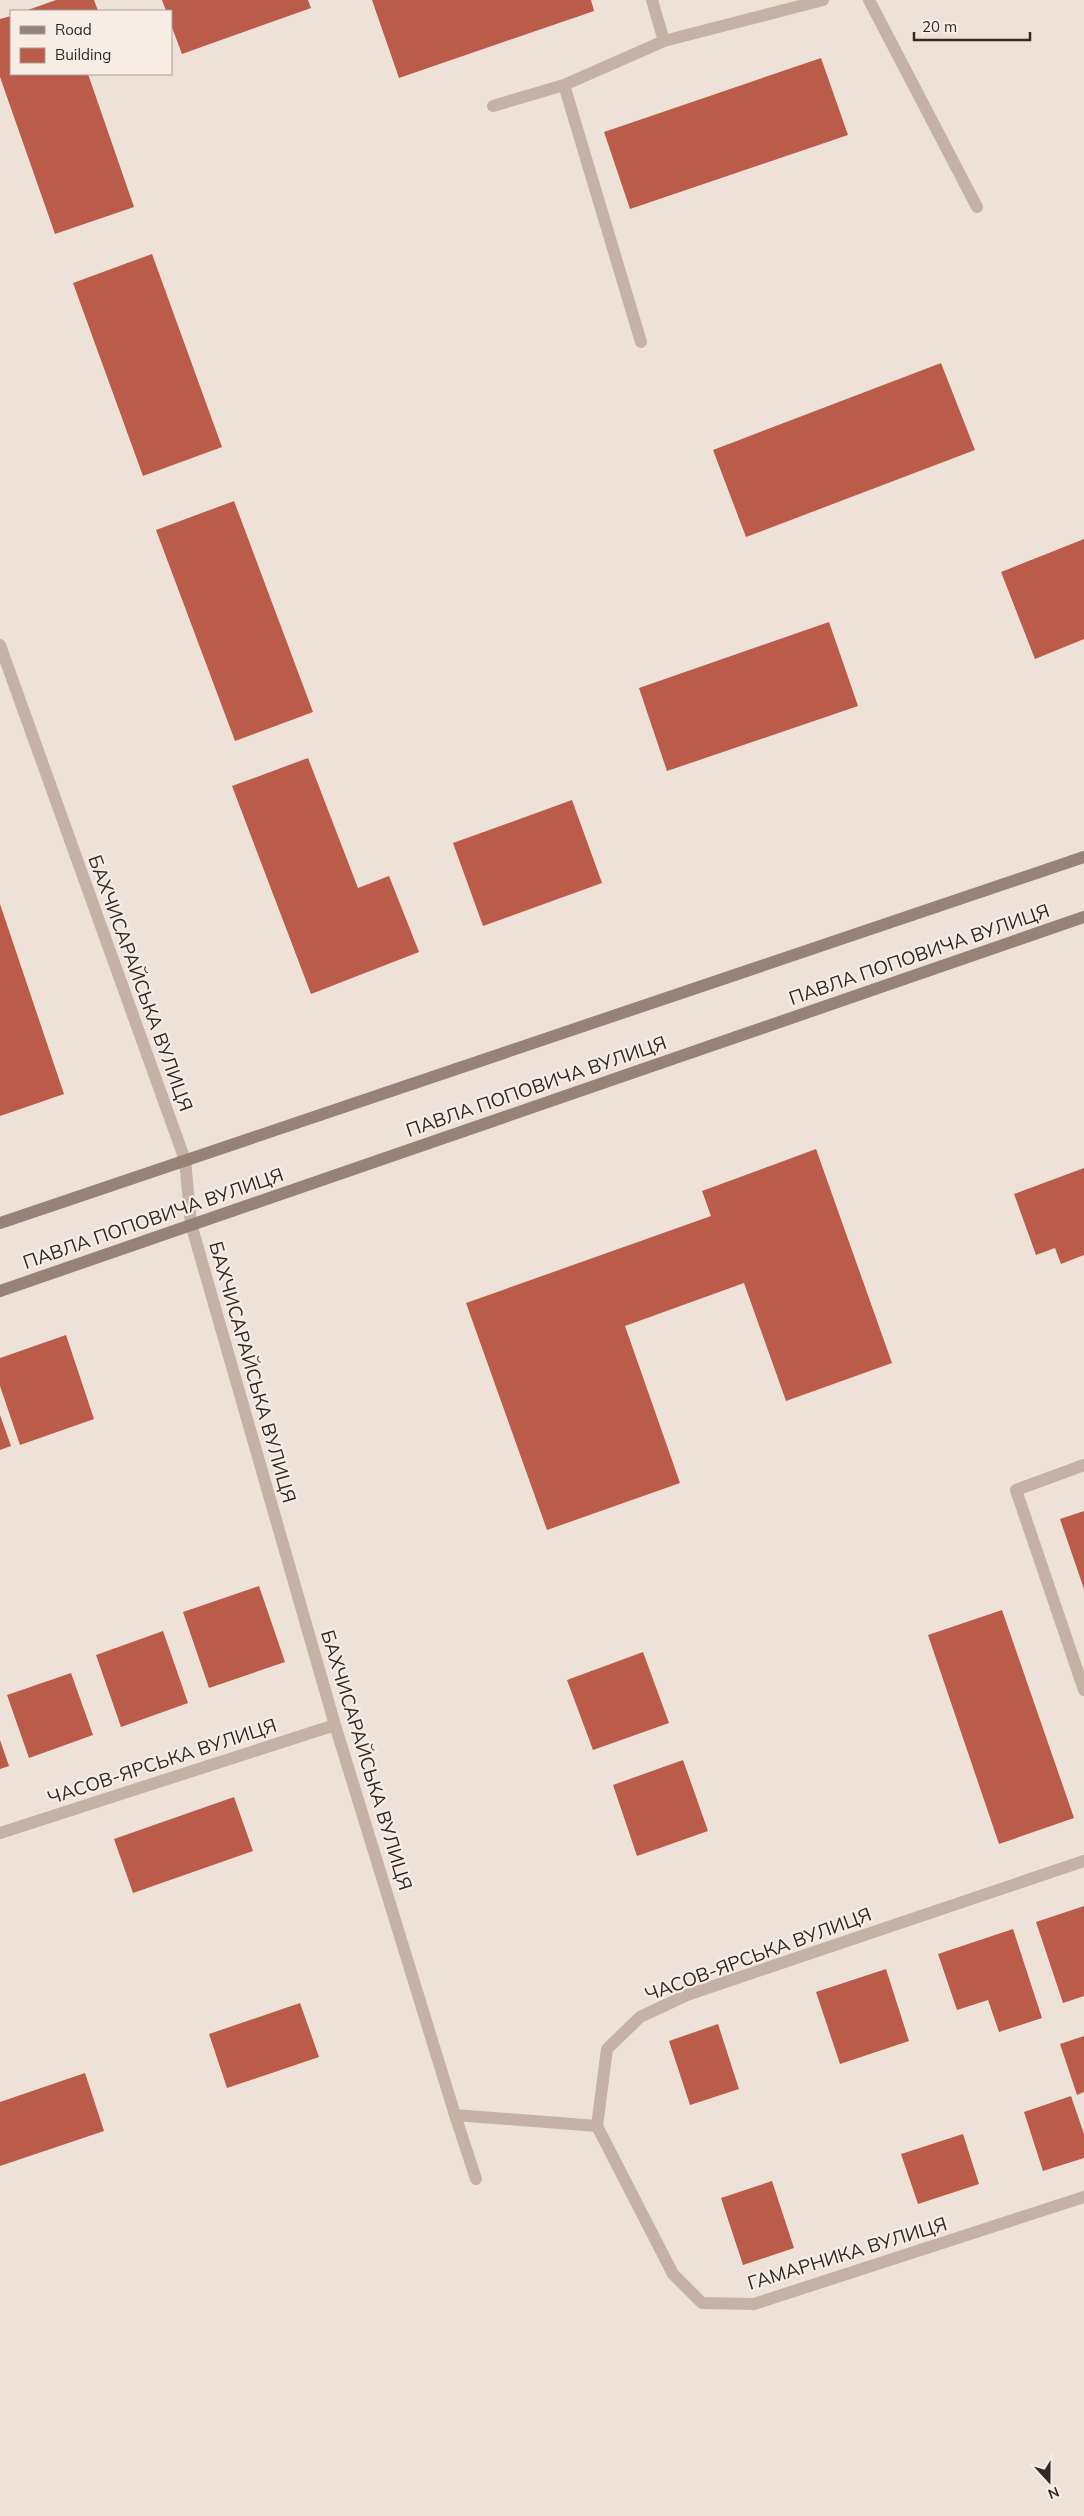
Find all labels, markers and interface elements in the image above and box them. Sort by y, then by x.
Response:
legend [10,10,172,75]
scale bar [914,10,1030,42]
text: 20 m [922,17,957,36]
text: Road [55,20,92,39]
text: Building [55,45,111,64]
street label: БАХЧИСАРАЙСЬКА ВУЛИЦЯ [83,852,199,1114]
street label: ПАВЛА ПОПОВИЧА ВУЛИЦЯ [785,898,1053,1010]
street label: ПАВЛА ПОПОВИЧА ВУЛИЦЯ [402,1030,670,1142]
street label: ПАВЛА ПОПОВИЧА ВУЛИЦЯ [19,1162,287,1274]
street label: БАХЧИСАРАЙСЬКА ВУЛИЦЯ [204,1238,302,1506]
street label: БАХЧИСАРАЙСЬКА ВУЛИЦЯ [316,1627,418,1893]
street label: ЧАСОВ-ЯРСЬКА ВУЛИЦЯ [44,1713,280,1809]
street label: ЧАСОВ-ЯРСЬКА ВУЛИЦЯ [641,1902,875,2006]
street label: ГАМАРНИКА ВУЛИЦЯ [744,2211,950,2295]
north arrow [1024,2456,1074,2506]
text: N [1045,2483,1062,2503]

